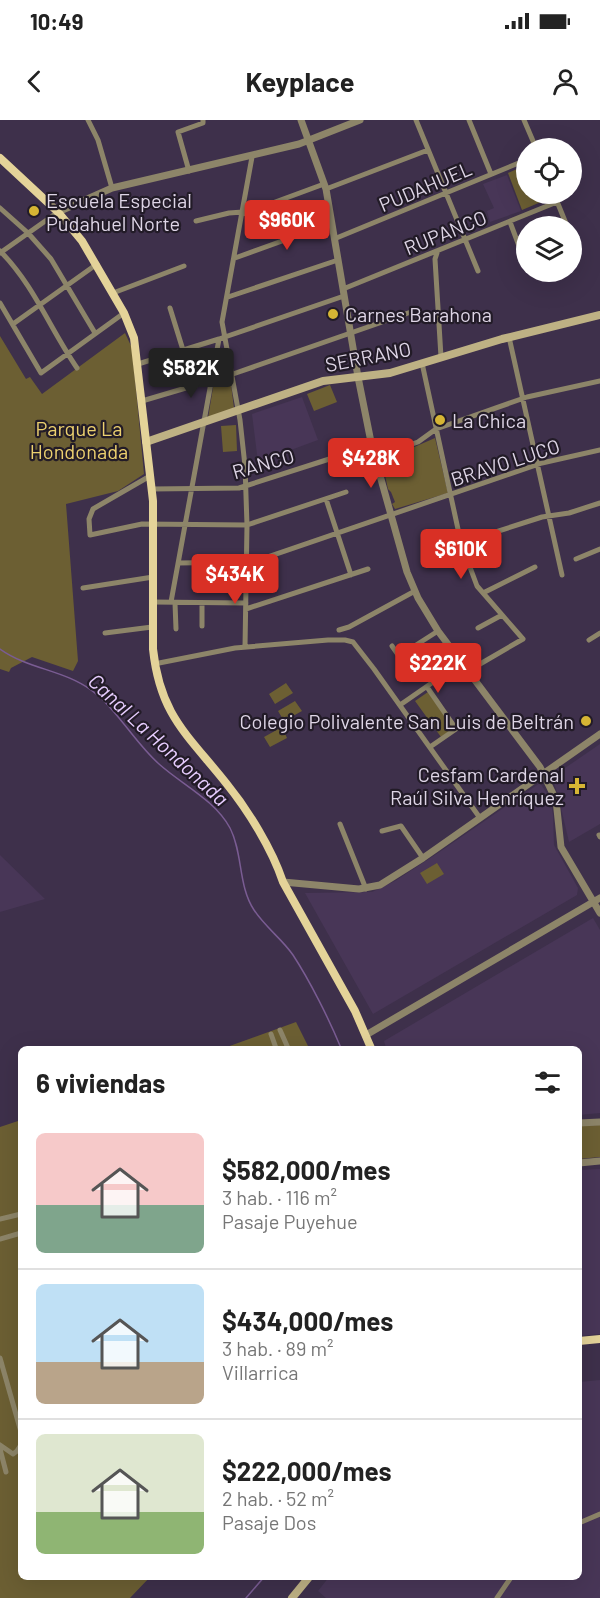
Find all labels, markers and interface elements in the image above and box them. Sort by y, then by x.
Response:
text: 10:49 [30,8,83,34]
icon: back [18,65,51,98]
text: Keyplace [246,65,354,97]
icon: person [549,65,582,98]
map controls [516,138,582,282]
button: locate [516,138,582,204]
street label: PUDAHUEL [375,156,475,216]
place label: Escuela Especial Pudahuel Norte [46,188,192,235]
pin: $960K [245,200,329,251]
marker: Escuela Especial Pudahuel Norte [27,204,41,218]
street label: RUPANCO [400,205,490,259]
text: $960K [259,207,315,231]
button: layers [516,216,582,282]
place label: Carnes Barahona [345,302,492,326]
marker: Carnes Barahona [326,307,340,321]
street label: SERRANO [323,336,413,376]
pin: $582K [149,348,233,399]
text: $582K [163,355,219,379]
place label: La Chica [452,408,526,432]
marker: La Chica [433,413,447,427]
park label: Parque La Hondonada [30,416,128,463]
street label: BRAVO LUCO [448,433,562,491]
pin: $428K [329,438,413,489]
street label: RANCO [229,443,297,483]
text: $428K [342,445,400,469]
pin: $610K [419,529,503,580]
text: $610K [434,536,488,560]
pin: $434K [193,554,277,605]
text: $434K [206,561,264,585]
pin: $222K [396,643,480,694]
text: $222K [409,650,467,674]
water label: Canal La Hondonada [84,668,234,810]
place label: Colegio Polivalente San Luis de Beltrán [239,709,574,733]
marker: Colegio Polivalente San Luis de Beltrán [579,714,593,728]
place label: Cesfam Cardenal Raúl Silva Henríquez [390,762,564,809]
marker: Cesfam Cardenal Raúl Silva Henríquez [568,777,586,795]
icon: filters [531,1066,564,1099]
text: 6 viviendas [36,1067,165,1098]
text: $582,000/mes [222,1154,390,1185]
icon: home [84,1157,156,1229]
text: 3 hab. · 116 m² [222,1185,337,1209]
text: Pasaje Puyehue [222,1209,358,1233]
text: $434,000/mes [222,1305,393,1336]
icon: home [84,1308,156,1380]
text: 3 hab. · 89 m² [222,1336,333,1360]
text: Villarrica [222,1360,299,1384]
text: $222,000/mes [222,1455,391,1486]
icon: home [84,1458,156,1530]
text: 2 hab. · 52 m² [222,1486,334,1510]
text: Pasaje Dos [222,1510,316,1534]

